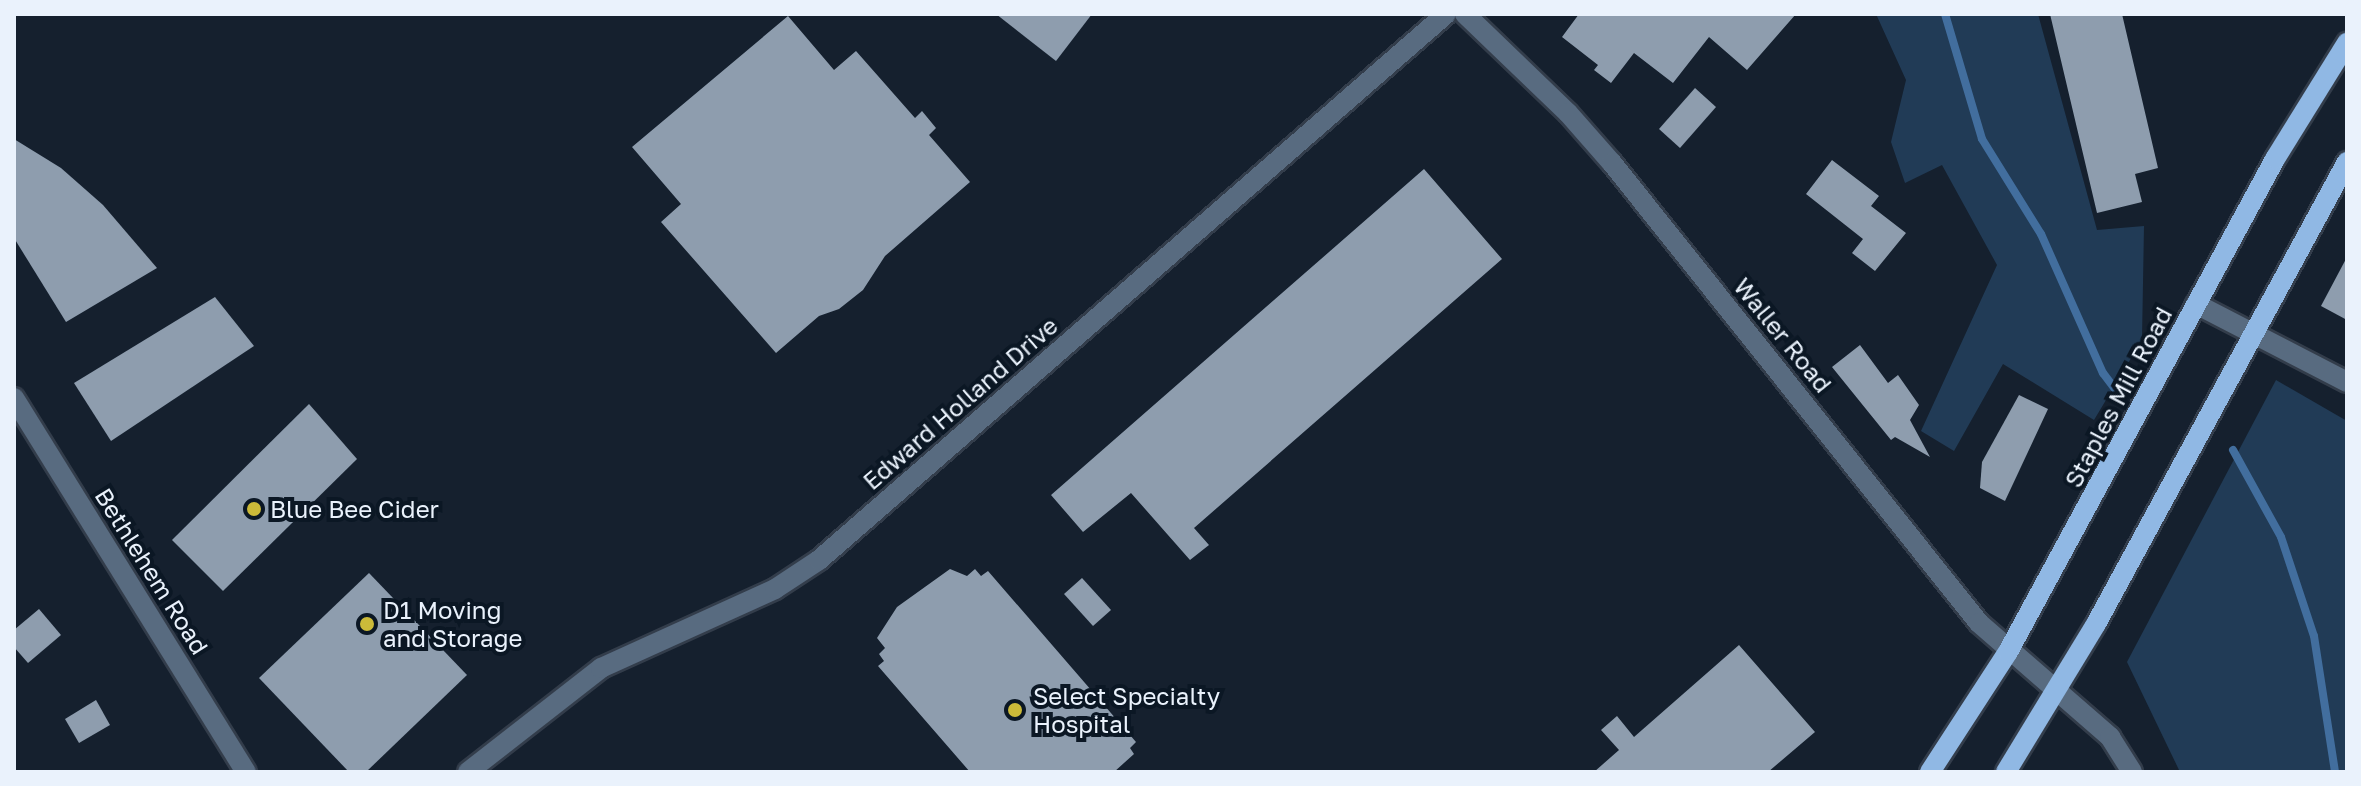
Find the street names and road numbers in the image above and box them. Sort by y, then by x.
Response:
street label: Waller Road [1728,272,1838,398]
street label: Staples Mill Road [2058,302,2178,492]
street label: Edward Holland Drive [857,311,1063,495]
street label: Bethlehem Road [89,483,215,659]

